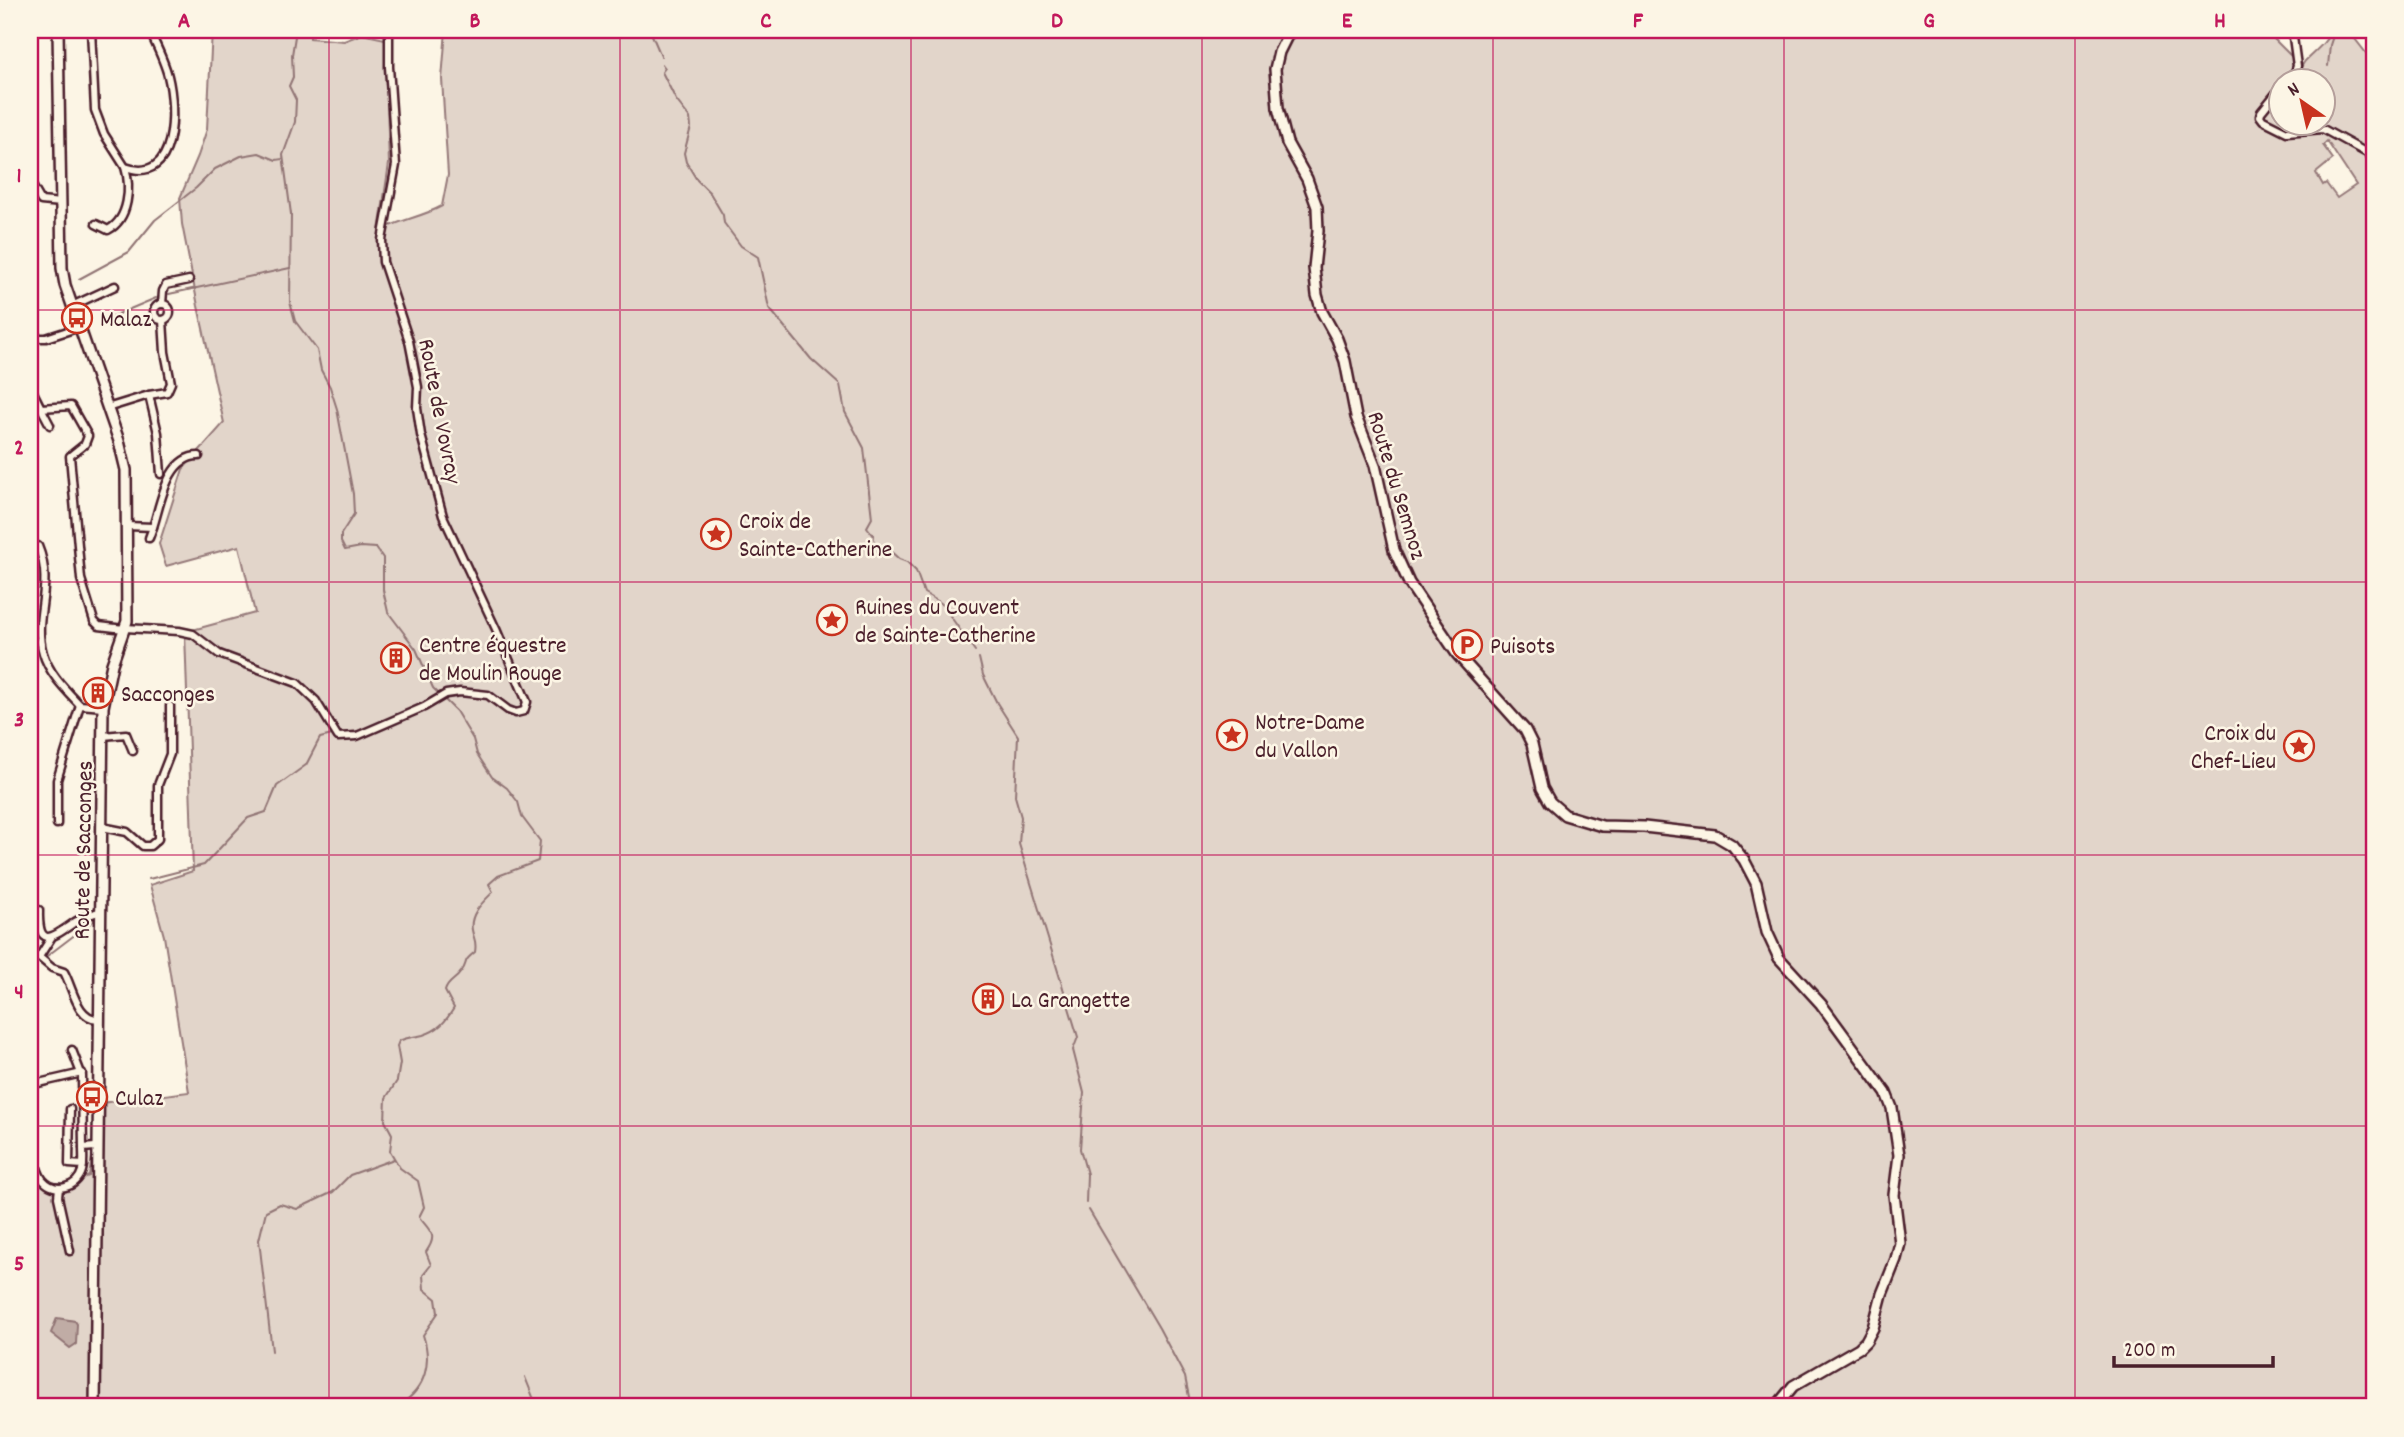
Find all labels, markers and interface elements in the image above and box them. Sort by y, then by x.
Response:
text: A [178,6,190,39]
text: B [470,6,481,39]
text: C [760,6,772,39]
text: D [1051,6,1063,39]
text: E [1342,6,1353,39]
text: F [1633,6,1644,39]
text: G [1923,6,1935,39]
text: H [2214,6,2226,39]
north arrow [2268,66,2338,136]
text: N [2283,77,2306,105]
text: 1 [16,161,22,194]
bus stop icon: Malaz [60,301,94,335]
place label: Malaz [100,304,151,338]
street label: Route de Vovray [407,336,469,488]
street label: Route du Semnoz [1356,408,1434,564]
text: 2 [14,433,24,466]
place label: Croix de Sainte-Catherine [739,506,892,568]
place icon: Croix de Sainte-Catherine [699,517,733,551]
place label: Ruines du Couvent de Sainte-Catherine [855,592,1036,654]
place icon: Ruines du Couvent de Sainte-Catherine [815,603,849,637]
parking icon: Puisots [1450,628,1484,662]
place label: Centre équestre de Moulin Rouge [419,630,567,692]
place label: Puisots [1490,631,1555,665]
building icon: Centre équestre de Moulin Rouge [379,641,413,675]
building icon: Sacconges [81,676,115,710]
place label: Sacconges [121,679,215,713]
text: 3 [14,705,24,738]
place label: Notre-Dame du Vallon [1255,707,1365,769]
place icon: Notre-Dame du Vallon [1215,718,1249,752]
place label: Croix du Chef-Lieu [2191,718,2276,780]
place icon: Croix du Chef-Lieu [2282,729,2316,763]
street label: Route de Sacconges [66,760,104,940]
text: 4 [14,977,24,1010]
building icon: La Grangette [971,982,1005,1016]
place label: La Grangette [1011,985,1130,1019]
bus stop icon: Culaz [75,1080,109,1114]
place label: Culaz [115,1083,163,1117]
text: 5 [14,1249,24,1282]
scale bar [2114,1325,2273,1369]
text: 200 m [2124,1337,2175,1367]

